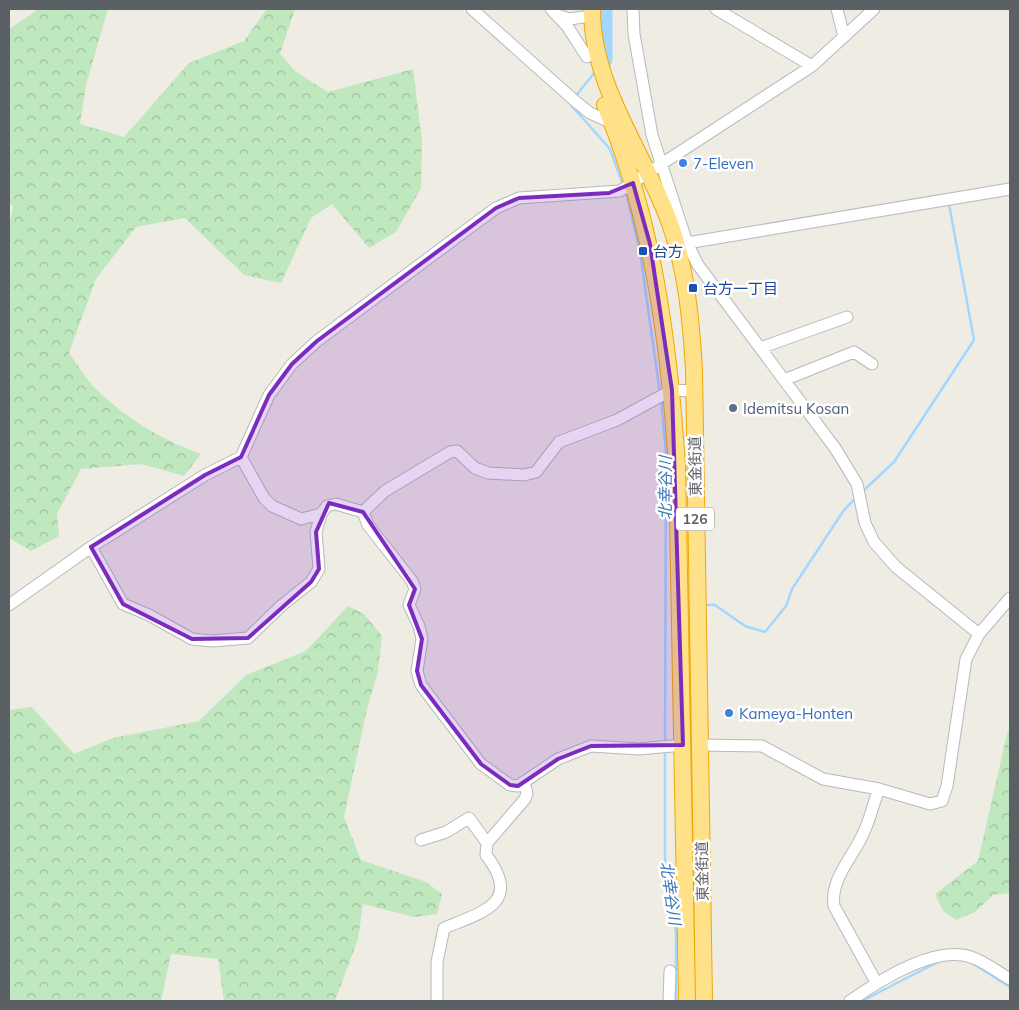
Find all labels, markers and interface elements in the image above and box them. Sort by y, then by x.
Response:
place label: 7-Eleven [693,154,754,173]
marker: 7-Eleven [677,157,689,169]
place label: 台方 [653,242,683,261]
marker: 台方 [637,245,649,257]
place label: 台方一丁目 [703,279,778,298]
marker: 台方一丁目 [687,282,699,294]
place label: Idemitsu Kosan [743,399,849,418]
marker: Idemitsu Kosan [727,402,739,414]
street label: 東金街道 [685,436,705,496]
water label: 北幸谷川 [655,454,675,520]
road number: 126 [676,508,714,530]
place label: Kameya-Honten [739,704,853,723]
marker: Kameya-Honten [723,707,735,719]
street label: 東金街道 [692,841,712,901]
water label: 北幸谷川 [657,860,686,928]

